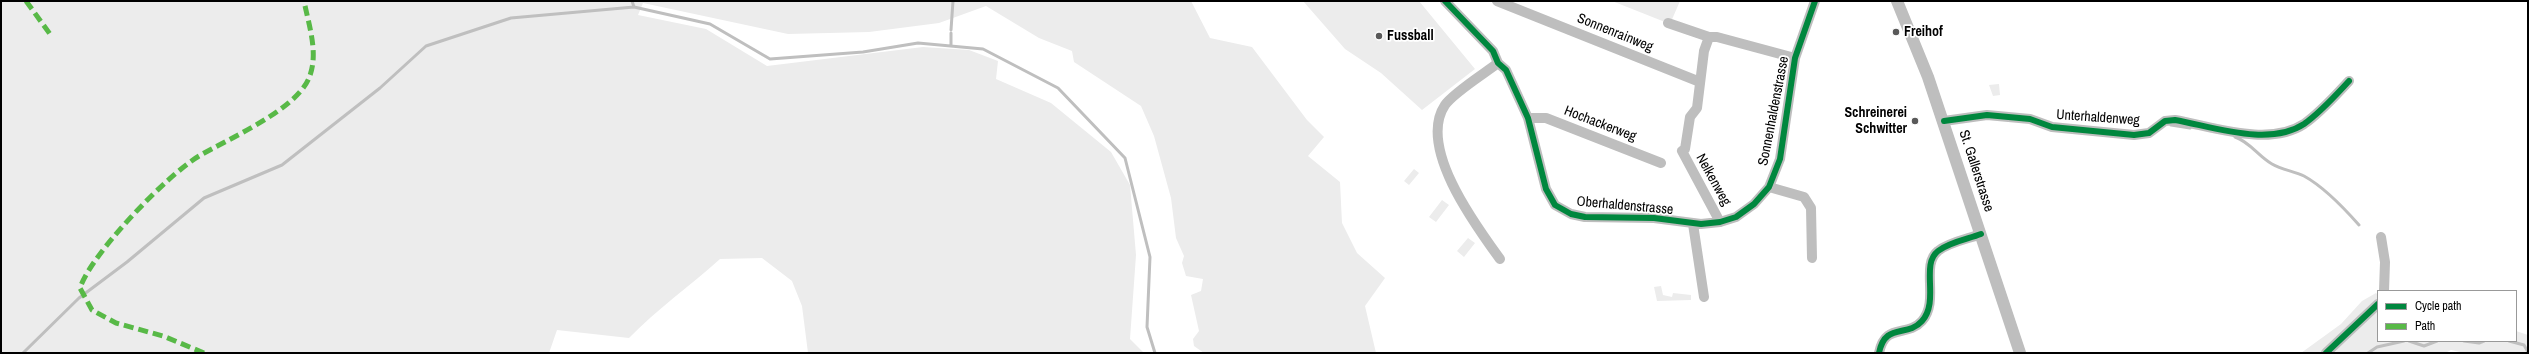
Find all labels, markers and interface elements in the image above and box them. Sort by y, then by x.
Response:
street label: Sonnenrainweg [1575,10,1655,56]
place label: Freihof [1904,24,1943,40]
marker: Freihof [1891,27,1901,37]
place label: Fussball [1387,28,1434,44]
marker: Fussball [1374,31,1384,41]
street label: Sonnenhaldenstrasse [1755,55,1793,167]
street label: Hochackerweg [1562,103,1638,145]
place label: Schreinerei Schwitter [1844,105,1907,138]
street label: Unterhaldenweg [2056,107,2140,129]
marker: Schreinerei Schwitter [1910,116,1920,126]
street label: St. Gallerstrasse [1955,128,1997,214]
street label: Nelkenweg [1692,151,1734,209]
street label: Oberhaldenstrasse [1576,193,1674,219]
legend [2377,290,2517,342]
text: Cycle path [2415,298,2462,314]
text: Path [2415,318,2435,334]

